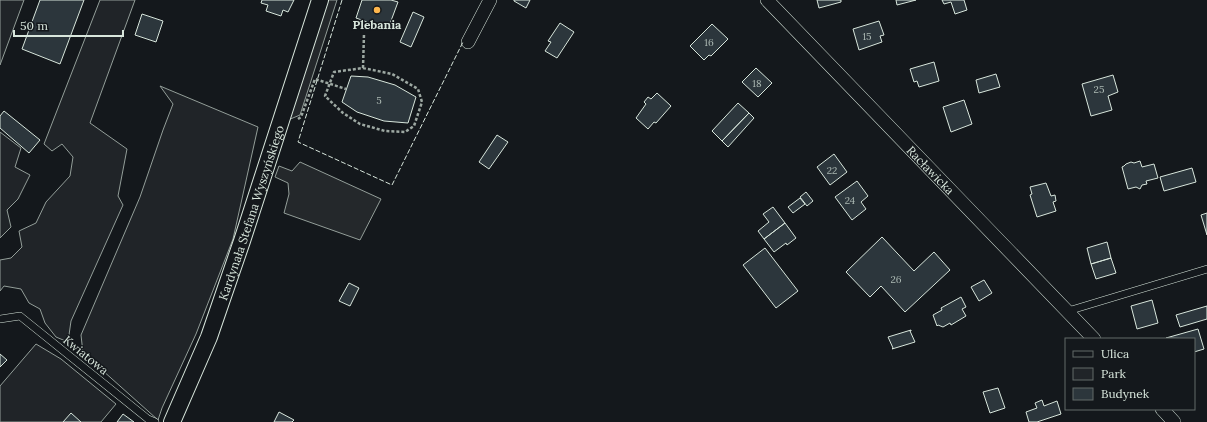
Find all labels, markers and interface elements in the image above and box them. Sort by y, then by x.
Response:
marker: Plebania [372,5,382,15]
scale bar [14,12,123,38]
place label: Plebania [353,17,402,32]
text: 50 m [20,18,48,33]
house number: 15 [862,30,872,43]
house number: 16 [704,36,714,49]
house number: 18 [752,77,762,90]
house number: 25 [1094,83,1104,96]
house number: 5 [376,94,382,107]
street label: Kardynała Stefana Wyszyńskiego [215,123,287,302]
street label: Racławicka [904,142,958,197]
house number: 22 [827,164,837,177]
house number: 24 [845,194,856,207]
house number: 26 [890,273,902,286]
street label: Kwiatowa [60,332,112,378]
legend [1065,338,1195,410]
text: Ulica [1101,346,1129,361]
text: Park [1101,366,1127,381]
text: Budynek [1101,386,1150,401]

